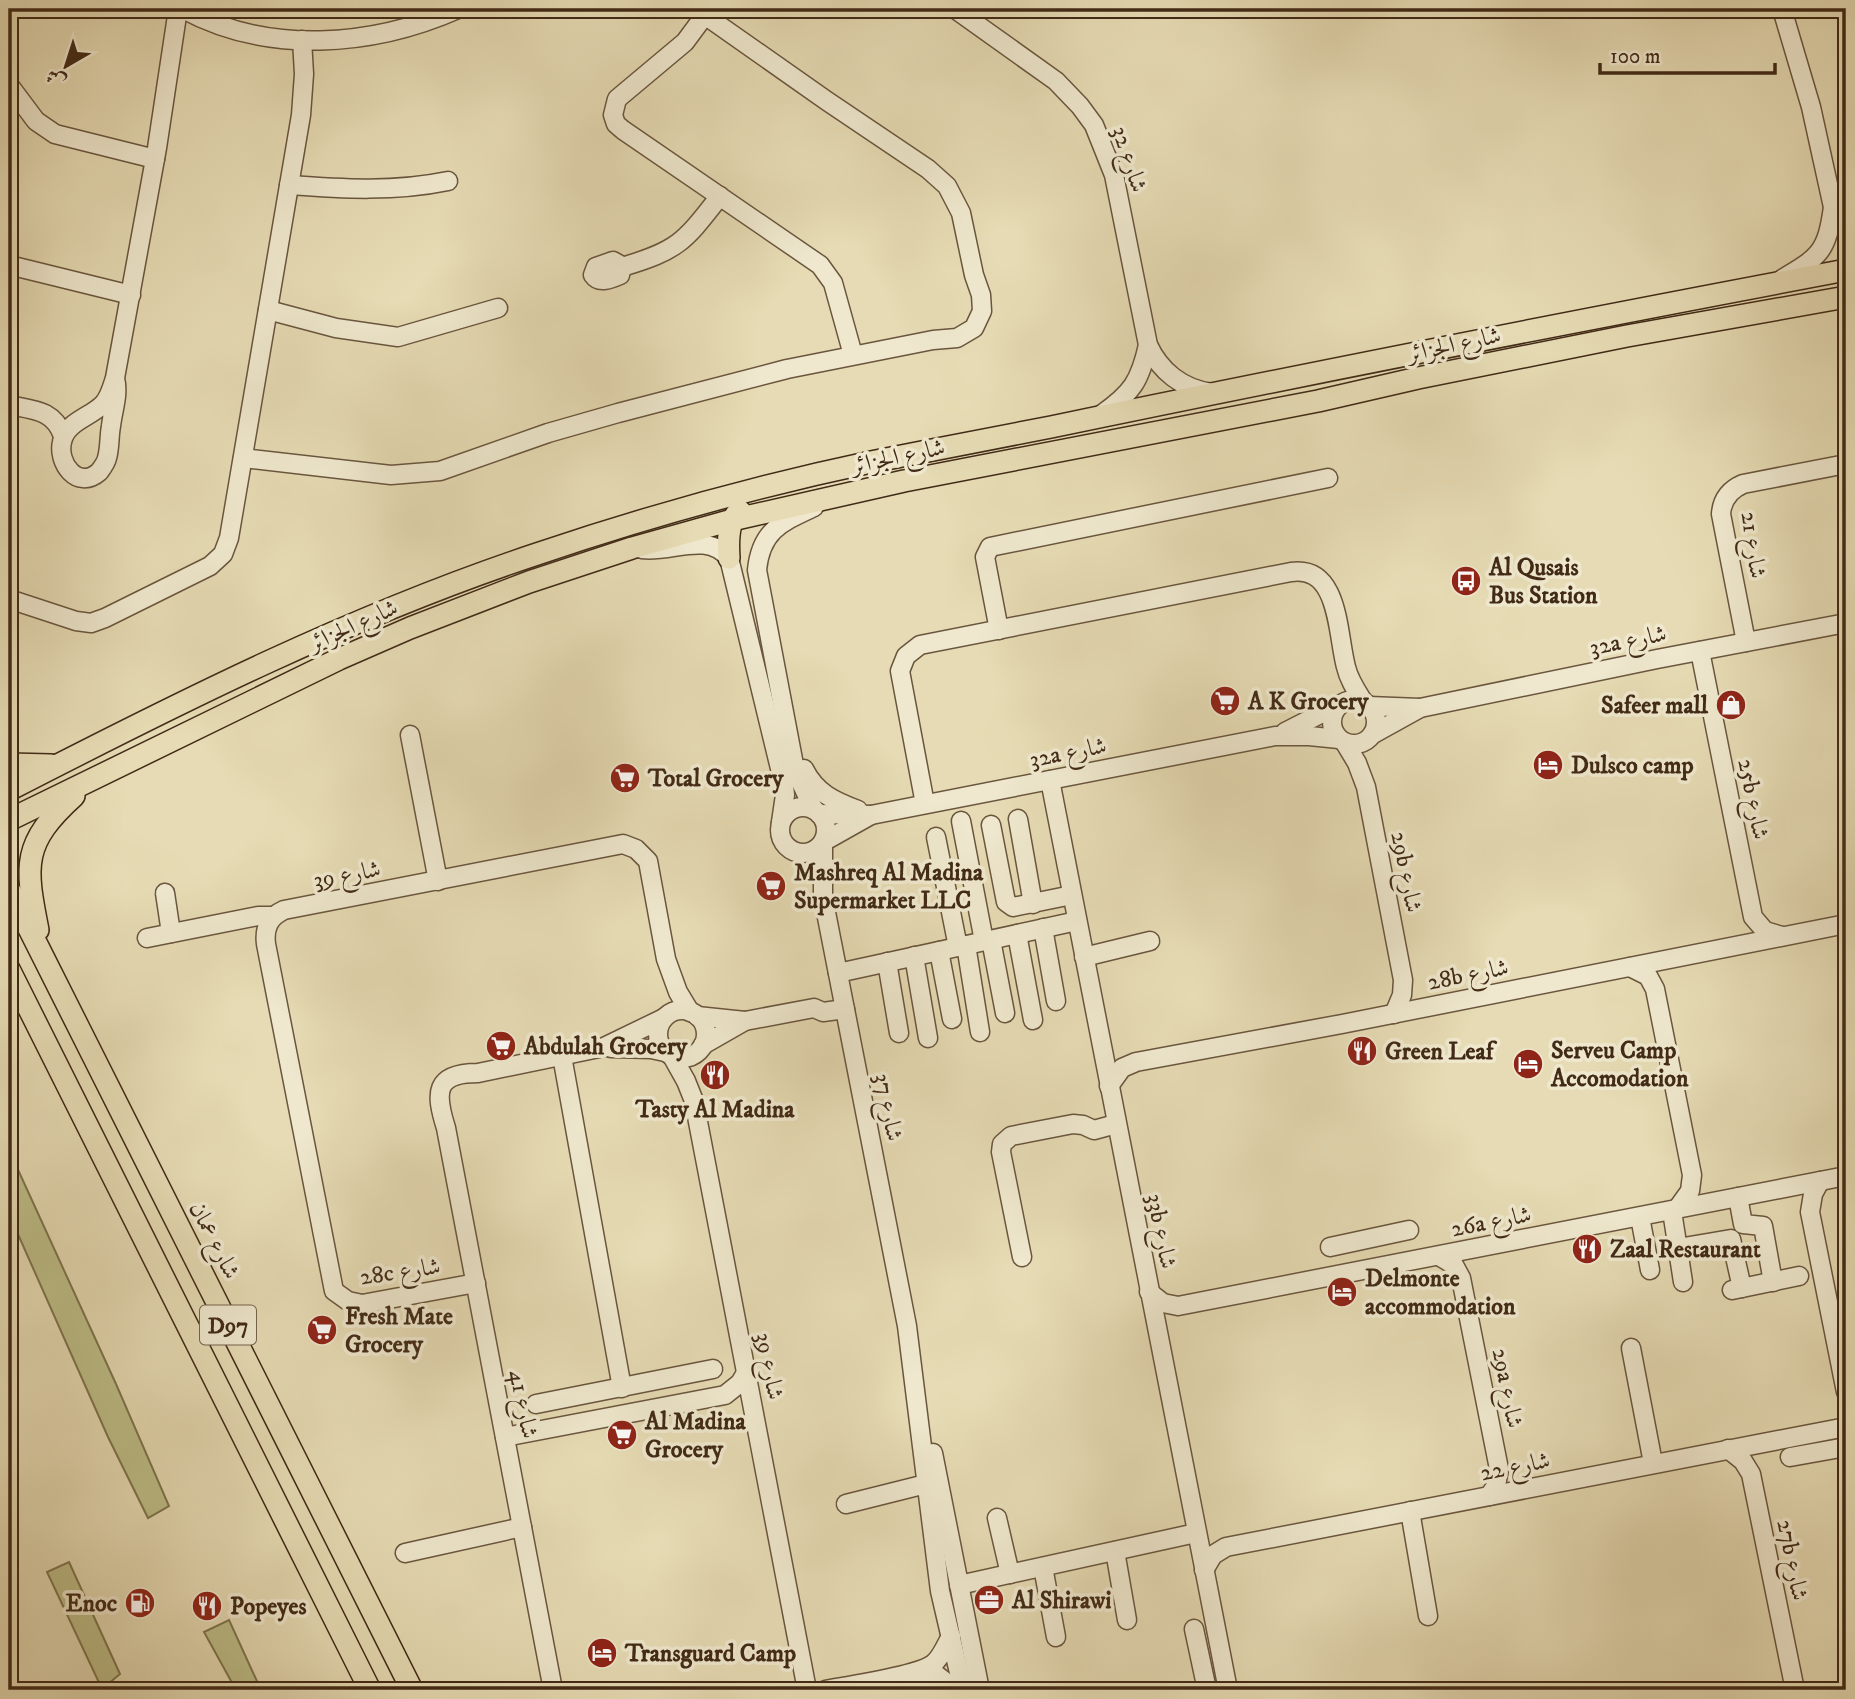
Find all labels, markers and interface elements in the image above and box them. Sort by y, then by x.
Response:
north arrow [32,32,102,102]
scale bar [1600,32,1774,76]
text: 100 m [1610,44,1661,70]
text: ش [42,63,71,93]
street label: شارع 32 [1101,123,1154,197]
street label: شارع الجزائر [1402,320,1504,374]
street label: شارع الجزائر [846,432,948,486]
street label: شارع 21 [1730,510,1773,581]
place label: Al Qusais Bus Station [1488,553,1598,611]
bus stop icon: Al Qusais Bus Station [1449,564,1483,598]
street label: شارع الجزائر [301,593,404,664]
street label: 32a شارع [1587,619,1670,667]
supermarket icon: A K Grocery [1208,684,1242,718]
place label: A K Grocery [1247,687,1369,717]
shop icon: Safeer mall [1714,688,1748,722]
place label: Safeer mall [1601,691,1709,721]
street label: 32a شارع [1027,731,1110,779]
hotel icon: Dulsco camp [1531,748,1565,782]
place label: Dulsco camp [1571,751,1693,781]
street label: 25b شارع [1727,756,1776,843]
supermarket icon: Total Grocery [608,761,642,795]
place label: Total Grocery [647,764,784,794]
street label: 29b شارع [1380,829,1429,916]
street label: شارع 39 [311,854,384,900]
place label: Mashreq Al Madina Supermarket LLC [794,858,984,916]
supermarket icon: Mashreq Al Madina Supermarket LLC [754,869,788,903]
street label: 28b شارع [1425,952,1512,1001]
supermarket icon: Abdulah Grocery [484,1029,518,1063]
place label: Abdulah Grocery [523,1032,688,1062]
restaurant icon: Green Leaf [1345,1034,1379,1068]
place label: Serveu Camp Accomodation [1550,1036,1689,1094]
place label: Green Leaf [1385,1037,1498,1067]
hotel icon: Serveu Camp Accomodation [1511,1047,1545,1081]
restaurant icon: Tasty Al Madina [698,1058,732,1092]
street label: شارع 37 [863,1071,909,1144]
place label: Tasty Al Madina [634,1095,795,1125]
street label: 33b شارع [1135,1191,1183,1272]
street label: شارع عمان [178,1197,246,1286]
street label: 26a شارع [1448,1200,1535,1248]
restaurant icon: Zaal Restaurant [1570,1232,1604,1266]
place label: Zaal Restaurant [1610,1235,1761,1265]
street label: 28c شارع [358,1252,443,1296]
place label: Delmonte accommodation [1365,1264,1516,1322]
hotel icon: Delmonte accommodation [1325,1275,1359,1309]
place label: Fresh Mate Grocery [345,1302,453,1360]
road number: D97 [200,1306,256,1344]
supermarket icon: Fresh Mate Grocery [305,1313,339,1347]
street label: شارع 39 [744,1330,790,1403]
street label: 29a شارع [1481,1346,1529,1431]
street label: شارع 41 [498,1367,544,1442]
place label: Al Madina Grocery [644,1407,746,1465]
supermarket icon: Al Madina Grocery [605,1418,639,1452]
street label: شارع 22 [1478,1446,1553,1492]
street label: 27b شارع [1766,1517,1815,1604]
office icon: Al Shirawi [972,1583,1006,1617]
fuel station icon: Enoc [123,1586,157,1620]
place label: Al Shirawi [1011,1586,1112,1616]
place label: Enoc [66,1589,118,1619]
restaurant icon: Popeyes [190,1589,224,1623]
place label: Popeyes [230,1592,307,1622]
hotel icon: Transguard Camp [585,1636,619,1670]
place label: Transguard Camp [624,1639,796,1669]

